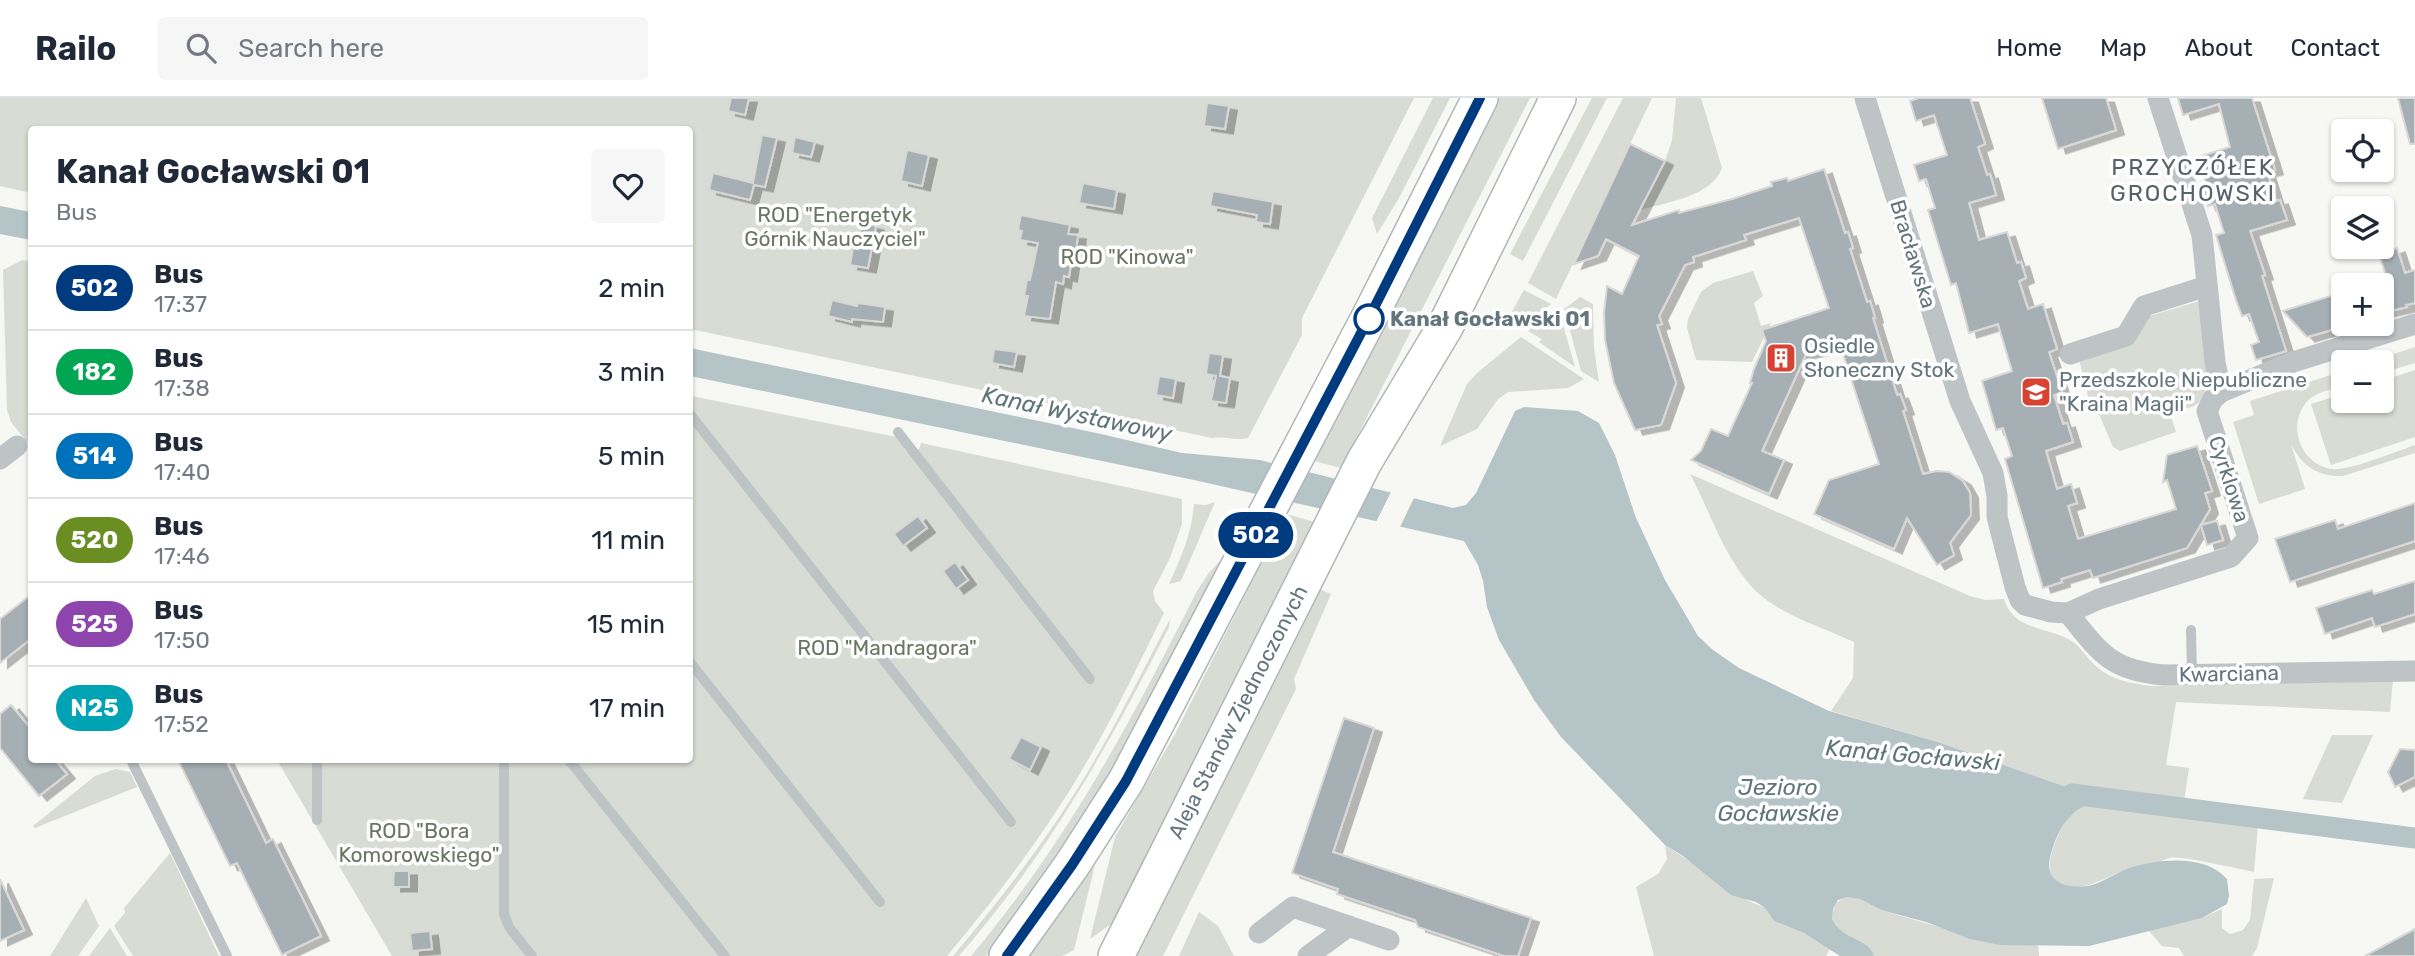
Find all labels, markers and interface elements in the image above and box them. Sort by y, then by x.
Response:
search box [158,17,648,80]
text: Railo [35,29,116,68]
icon: search [182,29,220,67]
text: Search here [238,33,384,64]
text: Home [1996,34,2062,62]
text: Map [2100,34,2147,62]
text: About [2185,34,2253,62]
text: Contact [2291,34,2380,62]
map controls [2331,119,2394,413]
button: locate [2331,119,2394,182]
button: heart [591,149,665,223]
text: Kanał Gocławski 01 [56,152,370,191]
district label: PRZYCZÓŁEK GROCHOWSKI [2110,153,2276,207]
button: layers [2331,196,2394,259]
street label: Bracławska [1885,197,1942,311]
text: Bus [56,198,97,226]
park label: ROD "Energetyk Górnik Nauczyciel" [744,202,926,251]
park label: ROD "Kinowa" [1060,244,1194,269]
text: Bus [154,259,203,290]
text: 2 min [598,273,665,304]
button: + [2331,273,2394,336]
text: 502 [71,274,118,302]
text: 17:37 [154,290,207,318]
marker: Kanał Gocławski 01 [1354,304,1384,334]
place label: Kanał Gocławski 01 [1390,306,1590,331]
place label: Osiedle Słoneczny Stok [1804,333,1955,382]
building icon: Osiedle Słoneczny Stok [1764,341,1798,375]
text: Bus [154,343,203,374]
button: − [2331,350,2394,413]
text: 3 min [598,357,665,388]
text: 182 [73,358,116,386]
place label: Przedszkole Niepubliczne "Kraina Magii" [2059,367,2307,416]
text: 17:38 [154,374,210,402]
school or university icon: Przedszkole Niepubliczne "Kraina Magii" [2019,375,2053,409]
water label: Kanał Wystawowy [979,380,1176,448]
text: Bus [154,427,203,458]
street label: Cyrklowa [2204,432,2255,525]
text: 5 min [598,441,665,472]
text: 514 [73,442,116,470]
text: 17:40 [154,458,210,486]
text: Bus [154,511,203,542]
line badge: 502 [1216,512,1296,558]
text: 502 [1232,521,1280,549]
text: 11 min [591,525,665,556]
text: 520 [71,526,118,554]
text: 17:46 [154,542,210,570]
street label: Aleja Stanów Zjednoczonych [1163,581,1312,843]
text: Bus [154,595,203,626]
text: 15 min [587,609,665,640]
text: 525 [71,610,118,638]
text: 17:50 [154,626,210,654]
park label: ROD "Mandragora" [797,635,977,660]
street label: Kwarciana [2179,660,2279,687]
text: Bus [154,679,203,710]
text: 17 min [589,693,665,724]
text: N25 [70,694,119,722]
text: 17:52 [154,710,209,738]
water label: Kanał Gocławski [1824,733,2003,777]
water label: Jezioro Gocławskie [1717,773,1839,827]
park label: ROD "Bora Komorowskiego" [338,818,500,867]

